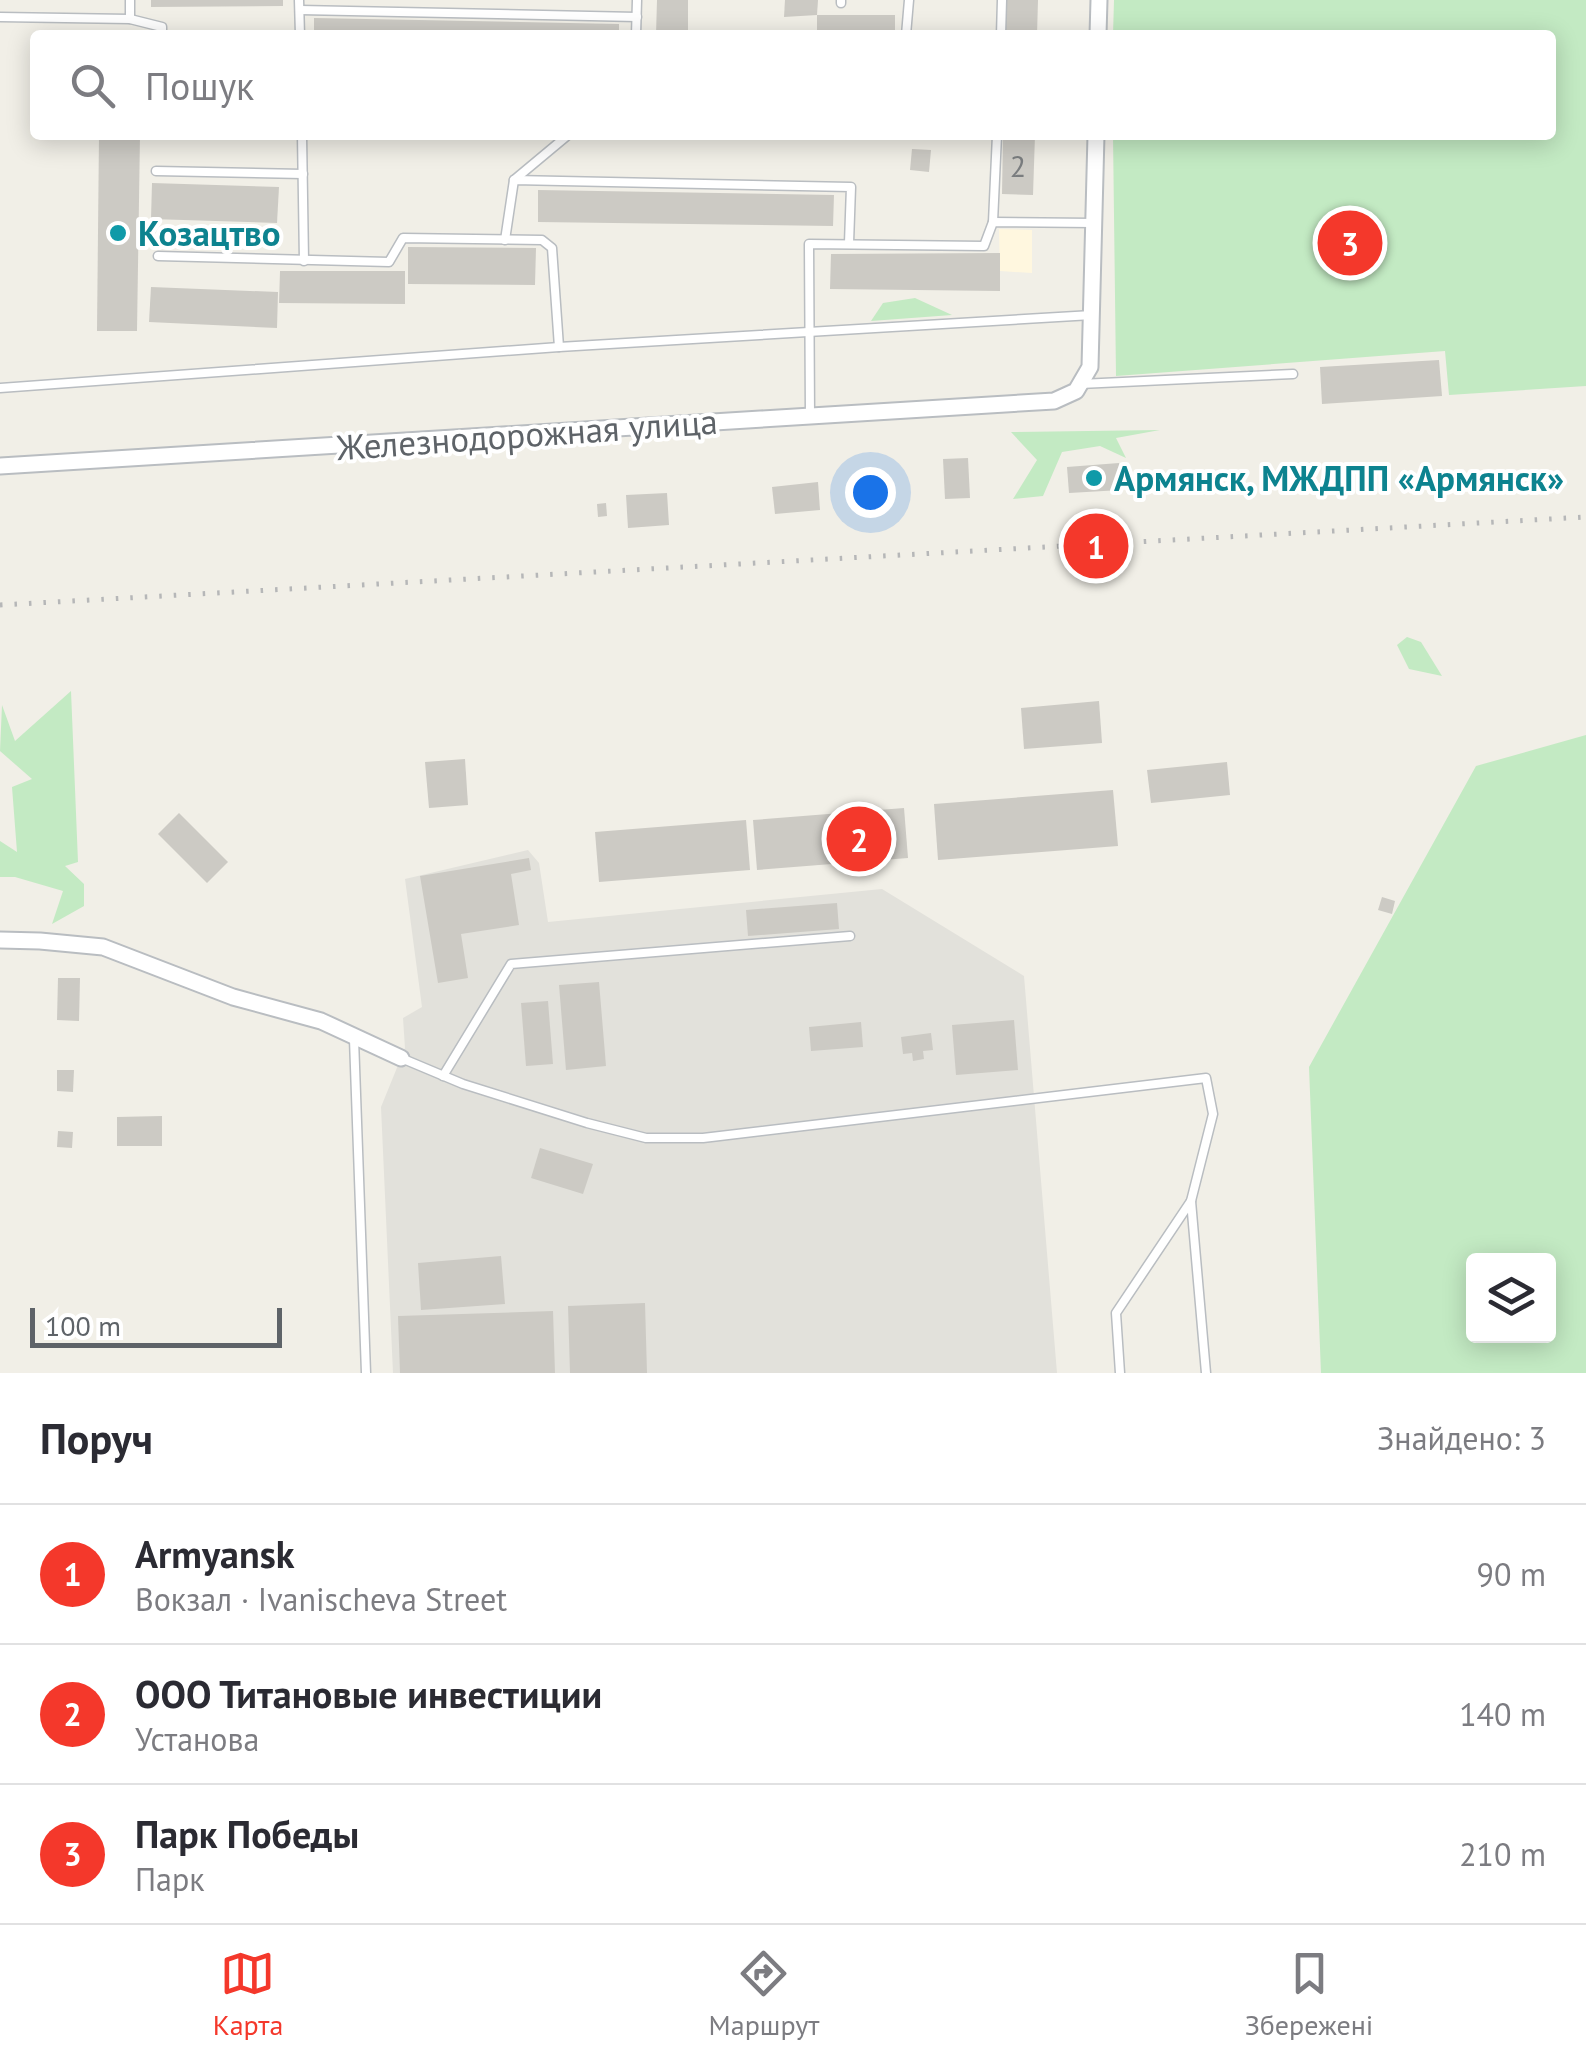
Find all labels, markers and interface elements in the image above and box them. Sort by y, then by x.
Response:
search box [30,30,1556,140]
icon: search [65,58,120,113]
text: Пошук [145,61,254,110]
house number: 2 [1010,146,1026,185]
pin: 3 [1318,206,1382,280]
place label: Козацтво [138,210,281,256]
marker: Козацтво [107,222,129,244]
street label: Железнодорожная улица [334,398,719,470]
place label: Армянск, МЖДПП «Армянск» [1114,455,1564,501]
your location [845,467,896,518]
marker: Армянск, МЖДПП «Армянск» [1083,467,1105,489]
pin: 1 [1064,508,1128,584]
pin: 2 [826,802,892,876]
map controls [1466,1253,1556,1343]
button: layers [1466,1253,1556,1343]
scale bar [30,1303,282,1348]
text: 100 m [45,1307,121,1344]
text: Поруч [40,1411,153,1466]
text: Знайдено: 3 [1377,1417,1546,1459]
text: Armyansk [135,1529,294,1578]
text: 1 [63,1553,82,1595]
text: 90 m [1477,1553,1546,1595]
text: Вокзал · Ivanischeva Street [135,1578,507,1620]
text: ООО Титановые инвестиции [135,1669,602,1718]
text: 2 [63,1693,82,1735]
text: 140 m [1459,1693,1546,1735]
text: Установа [135,1718,259,1760]
text: Парк Победы [135,1809,359,1858]
text: 3 [63,1833,82,1875]
text: 210 m [1459,1833,1546,1875]
text: Парк [135,1858,205,1900]
tab: Карта [213,1946,283,2043]
tab: Маршрут [709,1946,819,2043]
tab: Збережені [1245,1946,1373,2043]

